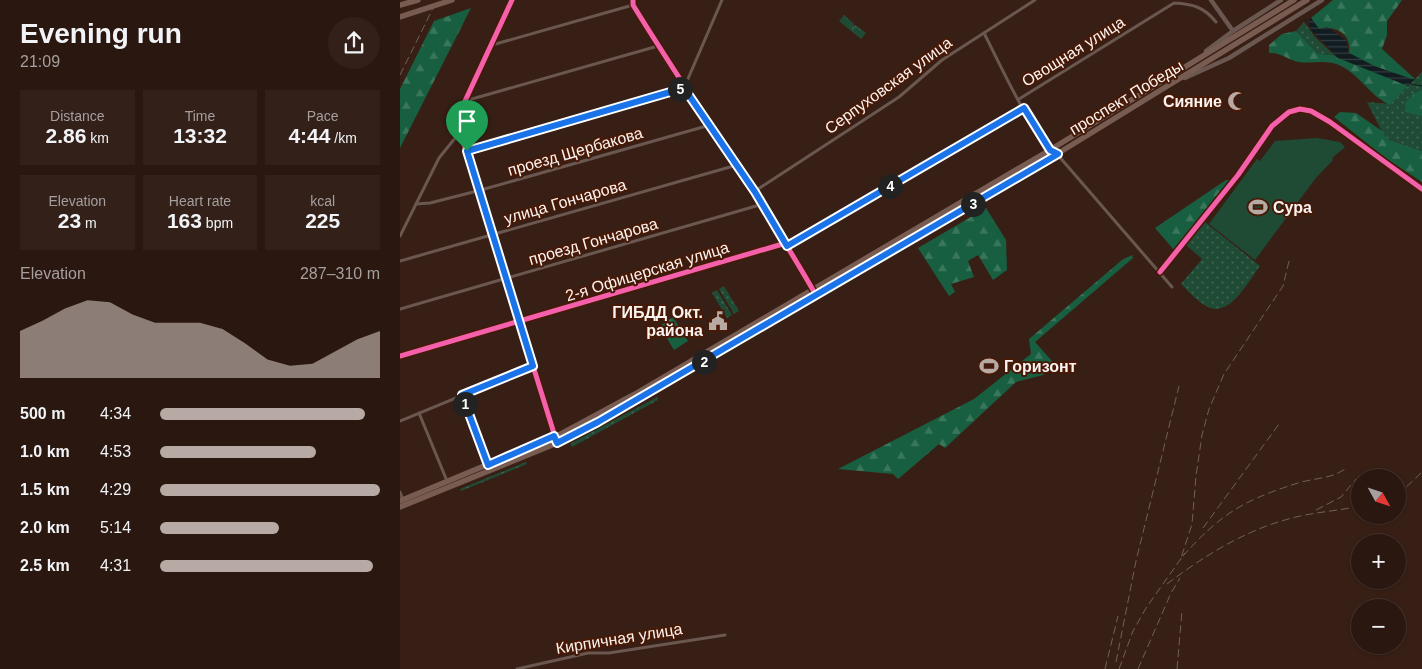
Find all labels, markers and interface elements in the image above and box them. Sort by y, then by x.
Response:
street label: Овощная улица [1019,13,1128,90]
button: share [328,17,380,69]
text: Evening run [20,18,182,49]
street label: Серпуховская улица [822,34,955,137]
text: 21:09 [20,53,60,70]
street label: проспект Победы [1066,57,1186,138]
pin: 5 [668,76,692,102]
text: 5 [677,81,684,97]
mosque icon: Сияние [1226,90,1248,112]
place label: Сияние [1163,93,1222,110]
pin [446,100,488,151]
icon: arrive [453,107,481,135]
text: Distance [50,108,105,124]
text: Time [185,108,215,124]
text: Pace [307,108,339,124]
text: 2.86 [46,124,86,147]
text: 13:32 [173,124,227,147]
text: 4:44 [288,124,330,147]
street label: проезд Щербакова [506,124,645,179]
text: km [86,130,109,146]
text: /km [330,130,357,146]
pin: 4 [878,174,902,198]
street label: улица Гончарова [502,176,628,227]
text: 4 [887,178,894,194]
pin: 3 [960,192,986,216]
text: Elevation [49,193,106,209]
text: Heart rate [169,193,231,209]
text: kcal [310,193,335,209]
text: 3 [970,196,977,212]
sports icon: Сура [1247,196,1269,218]
place label: Сура [1273,199,1312,216]
text: 23 [58,209,81,232]
text: 163 [167,209,202,232]
text: 225 [305,209,340,232]
text: m [81,215,97,231]
text: bpm [202,215,233,231]
street label: проезд Гончарова [527,215,660,268]
street label: 2-я Офицерская улица [563,238,731,304]
text: Elevation [20,265,86,282]
text: 287–310 m [300,265,380,282]
place label: ГИБДД Окт. района [612,304,703,339]
public building icon: ГИБДД Окт. района [707,310,729,332]
pin: 2 [692,350,716,374]
text: 2 [701,354,708,370]
sports icon: Горизонт [978,355,1000,377]
place label: Горизонт [1004,358,1077,375]
pin: 1 [452,392,478,416]
text: 1 [462,396,469,412]
text: 500 m [20,405,65,422]
text: 4:34 [100,405,131,422]
text: 1.0 km [20,443,70,460]
text: 4:53 [100,443,131,460]
north arrow [1351,469,1406,524]
map controls [1351,469,1406,654]
text: 1.5 km [20,481,70,498]
text: 4:29 [100,481,131,498]
text: 2.0 km [20,519,70,536]
text: 5:14 [100,519,131,536]
button: + [1351,534,1406,589]
text: 2.5 km [20,557,70,574]
text: 4:31 [100,557,131,574]
button: − [1351,599,1406,654]
street label: Кирпичная улица [555,620,684,657]

